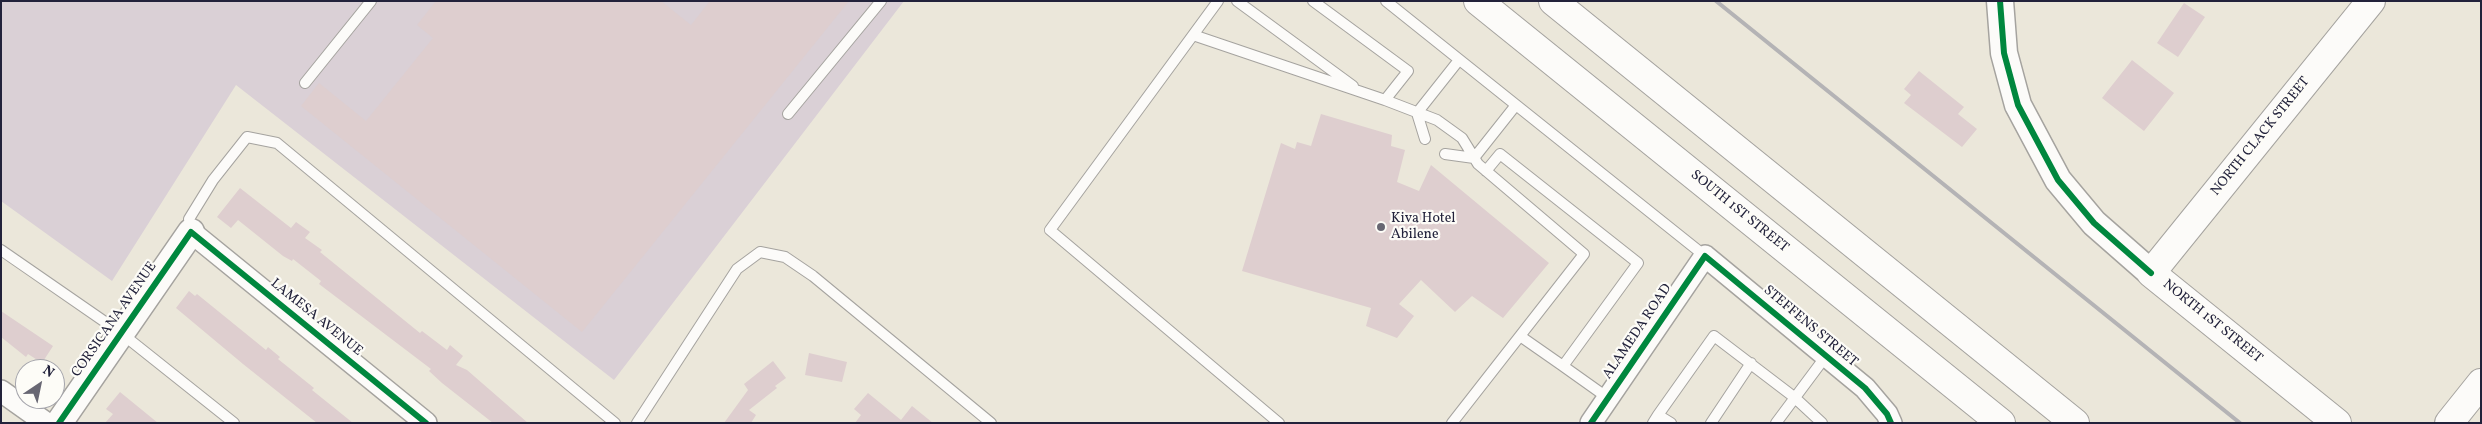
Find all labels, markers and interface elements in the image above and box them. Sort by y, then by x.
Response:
street label: NORTH CLACK STREET [2208,74,2314,200]
street label: SOUTH 1ST STREET [1687,167,1791,257]
place label: Kiva Hotel Abilene [1391,211,1455,243]
marker: Kiva Hotel Abilene [1375,221,1387,233]
street label: CORSICANA AVENUE [69,259,161,381]
street label: LAMESA AVENUE [267,276,365,360]
street label: NORTH 1ST STREET [2159,277,2265,367]
street label: ALAMEDA ROAD [1600,281,1676,383]
street label: STEFFENS STREET [1759,283,1861,371]
north arrow [15,359,65,409]
text: N [39,361,58,383]

